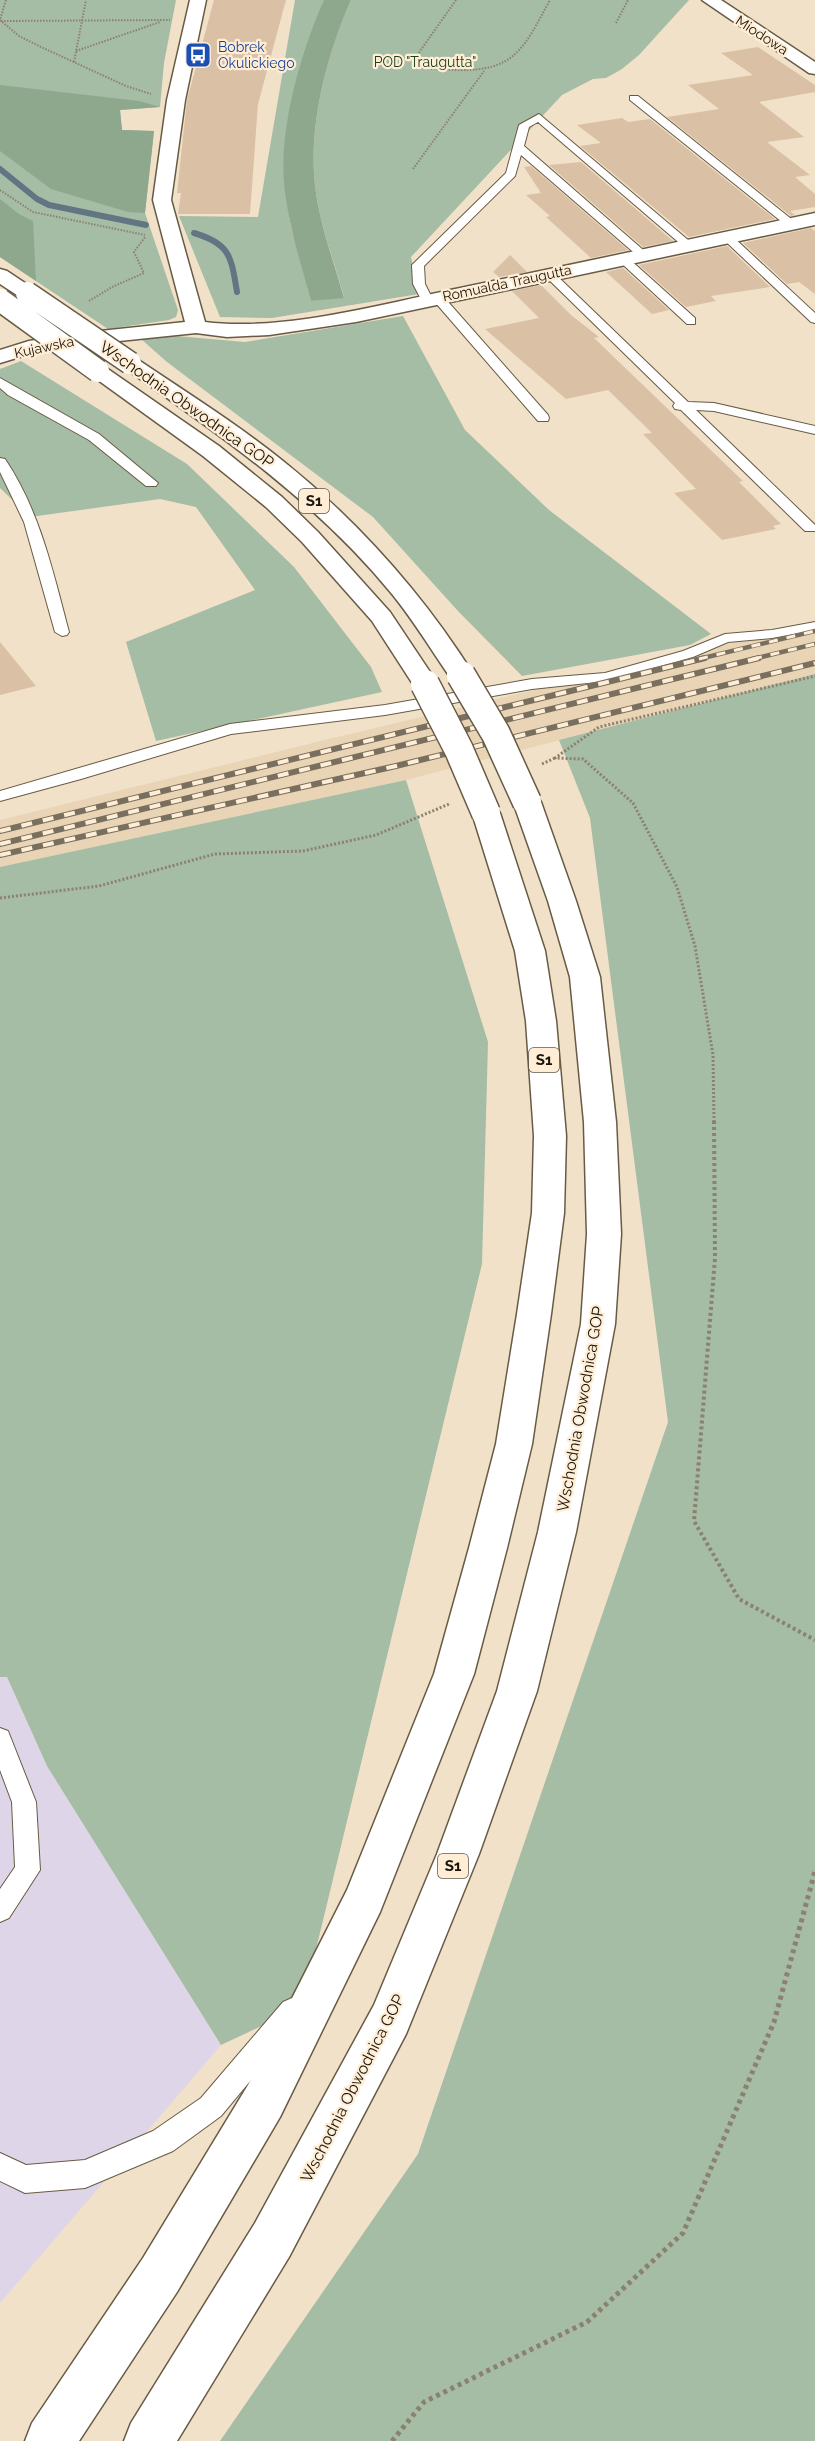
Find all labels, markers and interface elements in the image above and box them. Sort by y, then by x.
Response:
street label: Miodowa [733,12,791,58]
place label: Bobrek Okulickiego [218,39,294,71]
bus stop icon: Bobrek Okulickiego [183,40,213,70]
park label: POD "Traugutta" [374,54,476,70]
street label: Romualda Traugutta [441,262,573,304]
street label: Kujawska [13,333,75,361]
street label: Wschodnia Obwodnica GOP [96,337,278,472]
road number: S1 [299,489,329,513]
road number: S1 [529,1048,559,1072]
street label: Wschodnia Obwodnica GOP [553,1305,608,1513]
road number: S1 [438,1854,468,1878]
street label: Wschodnia Obwodnica GOP [297,1991,408,2185]

